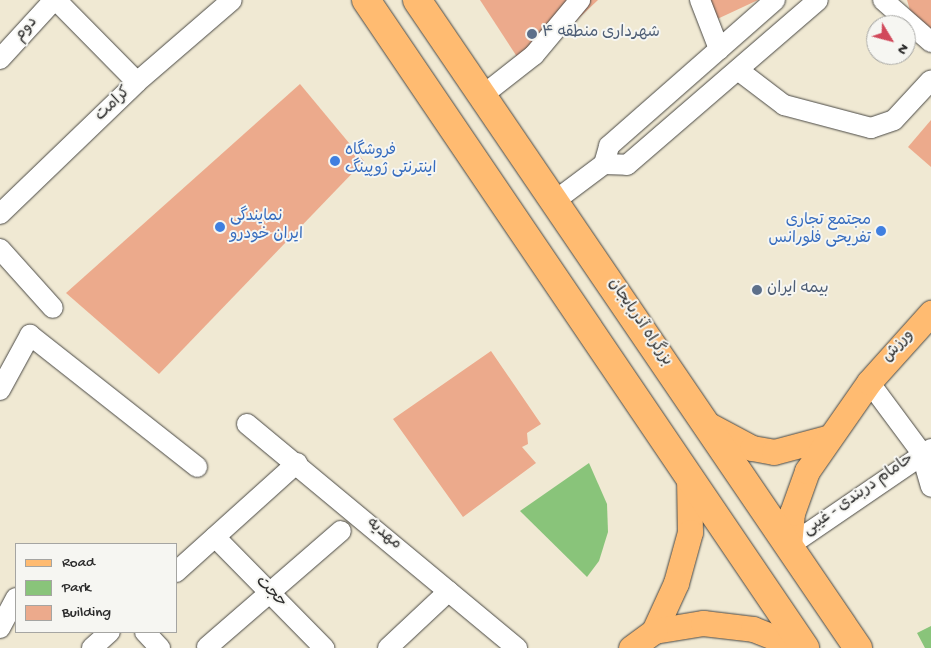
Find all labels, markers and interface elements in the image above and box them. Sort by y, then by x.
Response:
street label: دوم [11,14,43,46]
north arrow [866,15,916,65]
place label: شهرداری منطقه ۴ [542,24,660,44]
marker: شهرداری منطقه ۴ [526,28,538,40]
text: N [893,40,912,57]
street label: کرامت [92,84,136,126]
place label: فروشگاه اینترنتی ژوپینگ [345,142,436,180]
marker: فروشگاه اینترنتی ژوپینگ [329,155,341,167]
place label: نمایندگی ایران خودرو [230,208,303,246]
place label: مجتمع تجاری تفریحی فلورانس [769,212,871,250]
marker: نمایندگی ایران خودرو [214,221,226,233]
marker: مجتمع تجاری تفریحی فلورانس [875,225,887,237]
street label: بزرگراه آذربایجان [603,275,675,371]
place label: بیمه ایران [767,280,829,300]
marker: بیمه ایران [751,284,763,296]
street label: ورزش [879,327,919,367]
street label: حامام دربندی - غیبی [800,451,918,541]
street label: مهدیه [362,515,404,555]
legend [15,543,178,633]
text: Road [62,554,95,572]
street label: حجت [250,573,290,613]
text: Park [62,579,91,597]
text: Building [62,604,111,622]

